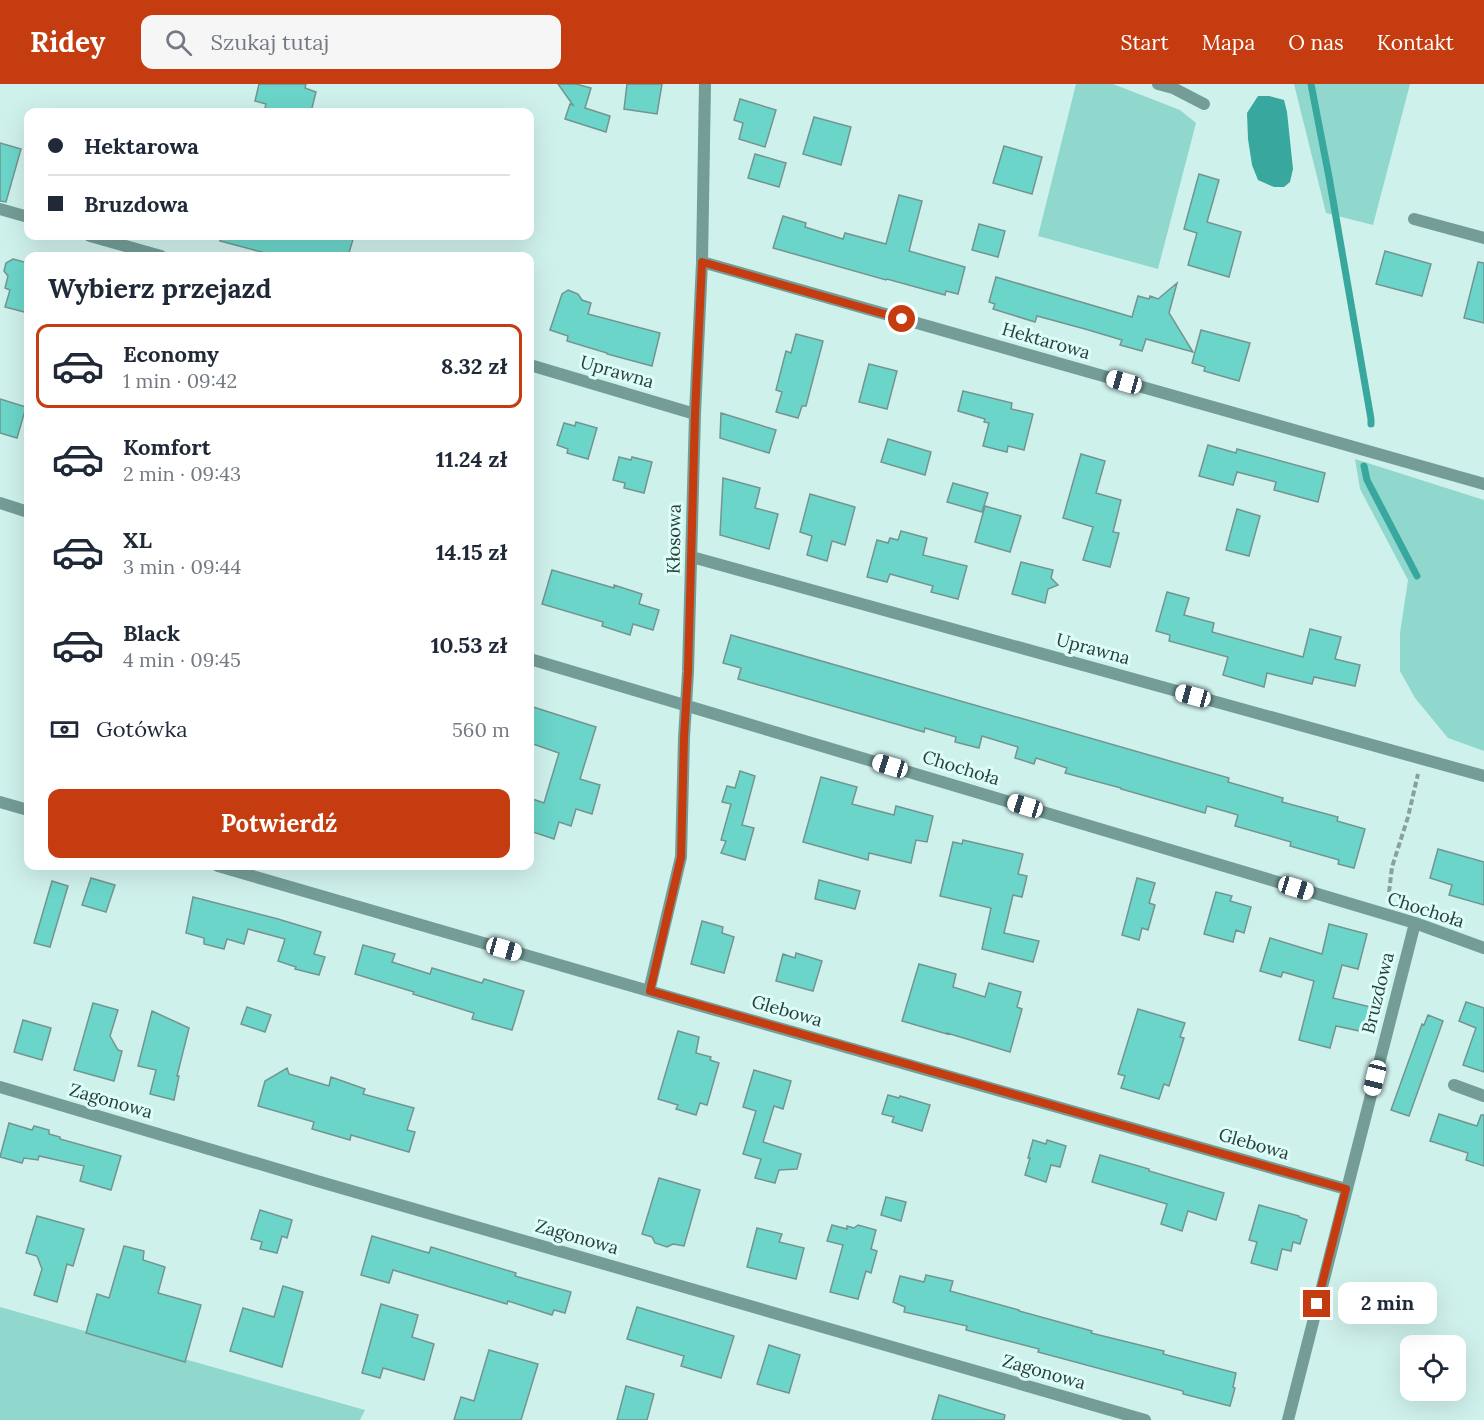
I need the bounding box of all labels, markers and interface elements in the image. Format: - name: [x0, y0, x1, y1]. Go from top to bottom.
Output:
- search box: [141, 15, 561, 69]
- text: Ridey: [30, 24, 105, 60]
- icon: search: [162, 26, 195, 59]
- text: Szukaj tutaj: [210, 28, 329, 56]
- text: Start: [1121, 29, 1169, 56]
- text: Mapa: [1202, 29, 1255, 56]
- text: O nas: [1288, 29, 1344, 56]
- text: Kontakt: [1377, 29, 1454, 56]
- text: Hektarowa: [84, 132, 199, 160]
- text: Bruzdowa: [84, 190, 188, 218]
- text: Wybierz przejazd: [48, 271, 272, 305]
- route start: [888, 305, 915, 332]
- street label: Hektarowa: [999, 317, 1093, 364]
- icon: car: [51, 339, 105, 393]
- text: Economy: [123, 340, 219, 368]
- street label: Uprawna: [578, 350, 657, 393]
- text: 8.32 zł: [441, 352, 507, 380]
- text: 1 min · 09:42: [123, 368, 237, 393]
- car: [1104, 368, 1144, 396]
- icon: car: [51, 432, 105, 486]
- text: Komfort: [123, 433, 211, 461]
- text: 11.24 zł: [436, 445, 507, 473]
- text: 2 min · 09:43: [123, 461, 241, 486]
- street label: Kłosowa: [661, 504, 686, 574]
- icon: car: [51, 525, 105, 579]
- text: XL: [123, 526, 152, 554]
- text: 14.15 zł: [436, 538, 507, 566]
- text: 3 min · 09:44: [123, 554, 241, 579]
- icon: car: [51, 618, 105, 672]
- text: Black: [123, 619, 180, 647]
- street label: Uprawna: [1054, 628, 1133, 669]
- text: 10.53 zł: [431, 631, 507, 659]
- text: 4 min · 09:45: [123, 647, 241, 672]
- car: [1173, 683, 1213, 709]
- icon: cash: [48, 713, 81, 746]
- text: Gotówka: [96, 715, 188, 743]
- text: 560 m: [452, 717, 510, 742]
- street label: Chochoła: [920, 745, 1003, 790]
- car: [870, 752, 910, 780]
- button: Potwierdź: [48, 789, 510, 858]
- car: [1005, 792, 1045, 820]
- car: [1276, 874, 1316, 902]
- street label: Chochoła: [1385, 886, 1468, 933]
- car: [484, 935, 524, 963]
- street label: Bruzdowa: [1356, 950, 1399, 1036]
- street label: Glebowa: [749, 989, 825, 1032]
- car: [1362, 1058, 1388, 1098]
- street label: Zagonowa: [67, 1078, 155, 1123]
- street label: Glebowa: [1216, 1122, 1292, 1165]
- street label: Zagonowa: [533, 1214, 621, 1259]
- callout: 2 min: [1338, 1283, 1437, 1325]
- route end: [1303, 1290, 1330, 1317]
- text: 2 min: [1361, 1290, 1414, 1315]
- map controls: [1400, 1335, 1466, 1401]
- button: locate: [1400, 1335, 1466, 1401]
- street label: Zagonowa: [1000, 1349, 1088, 1394]

